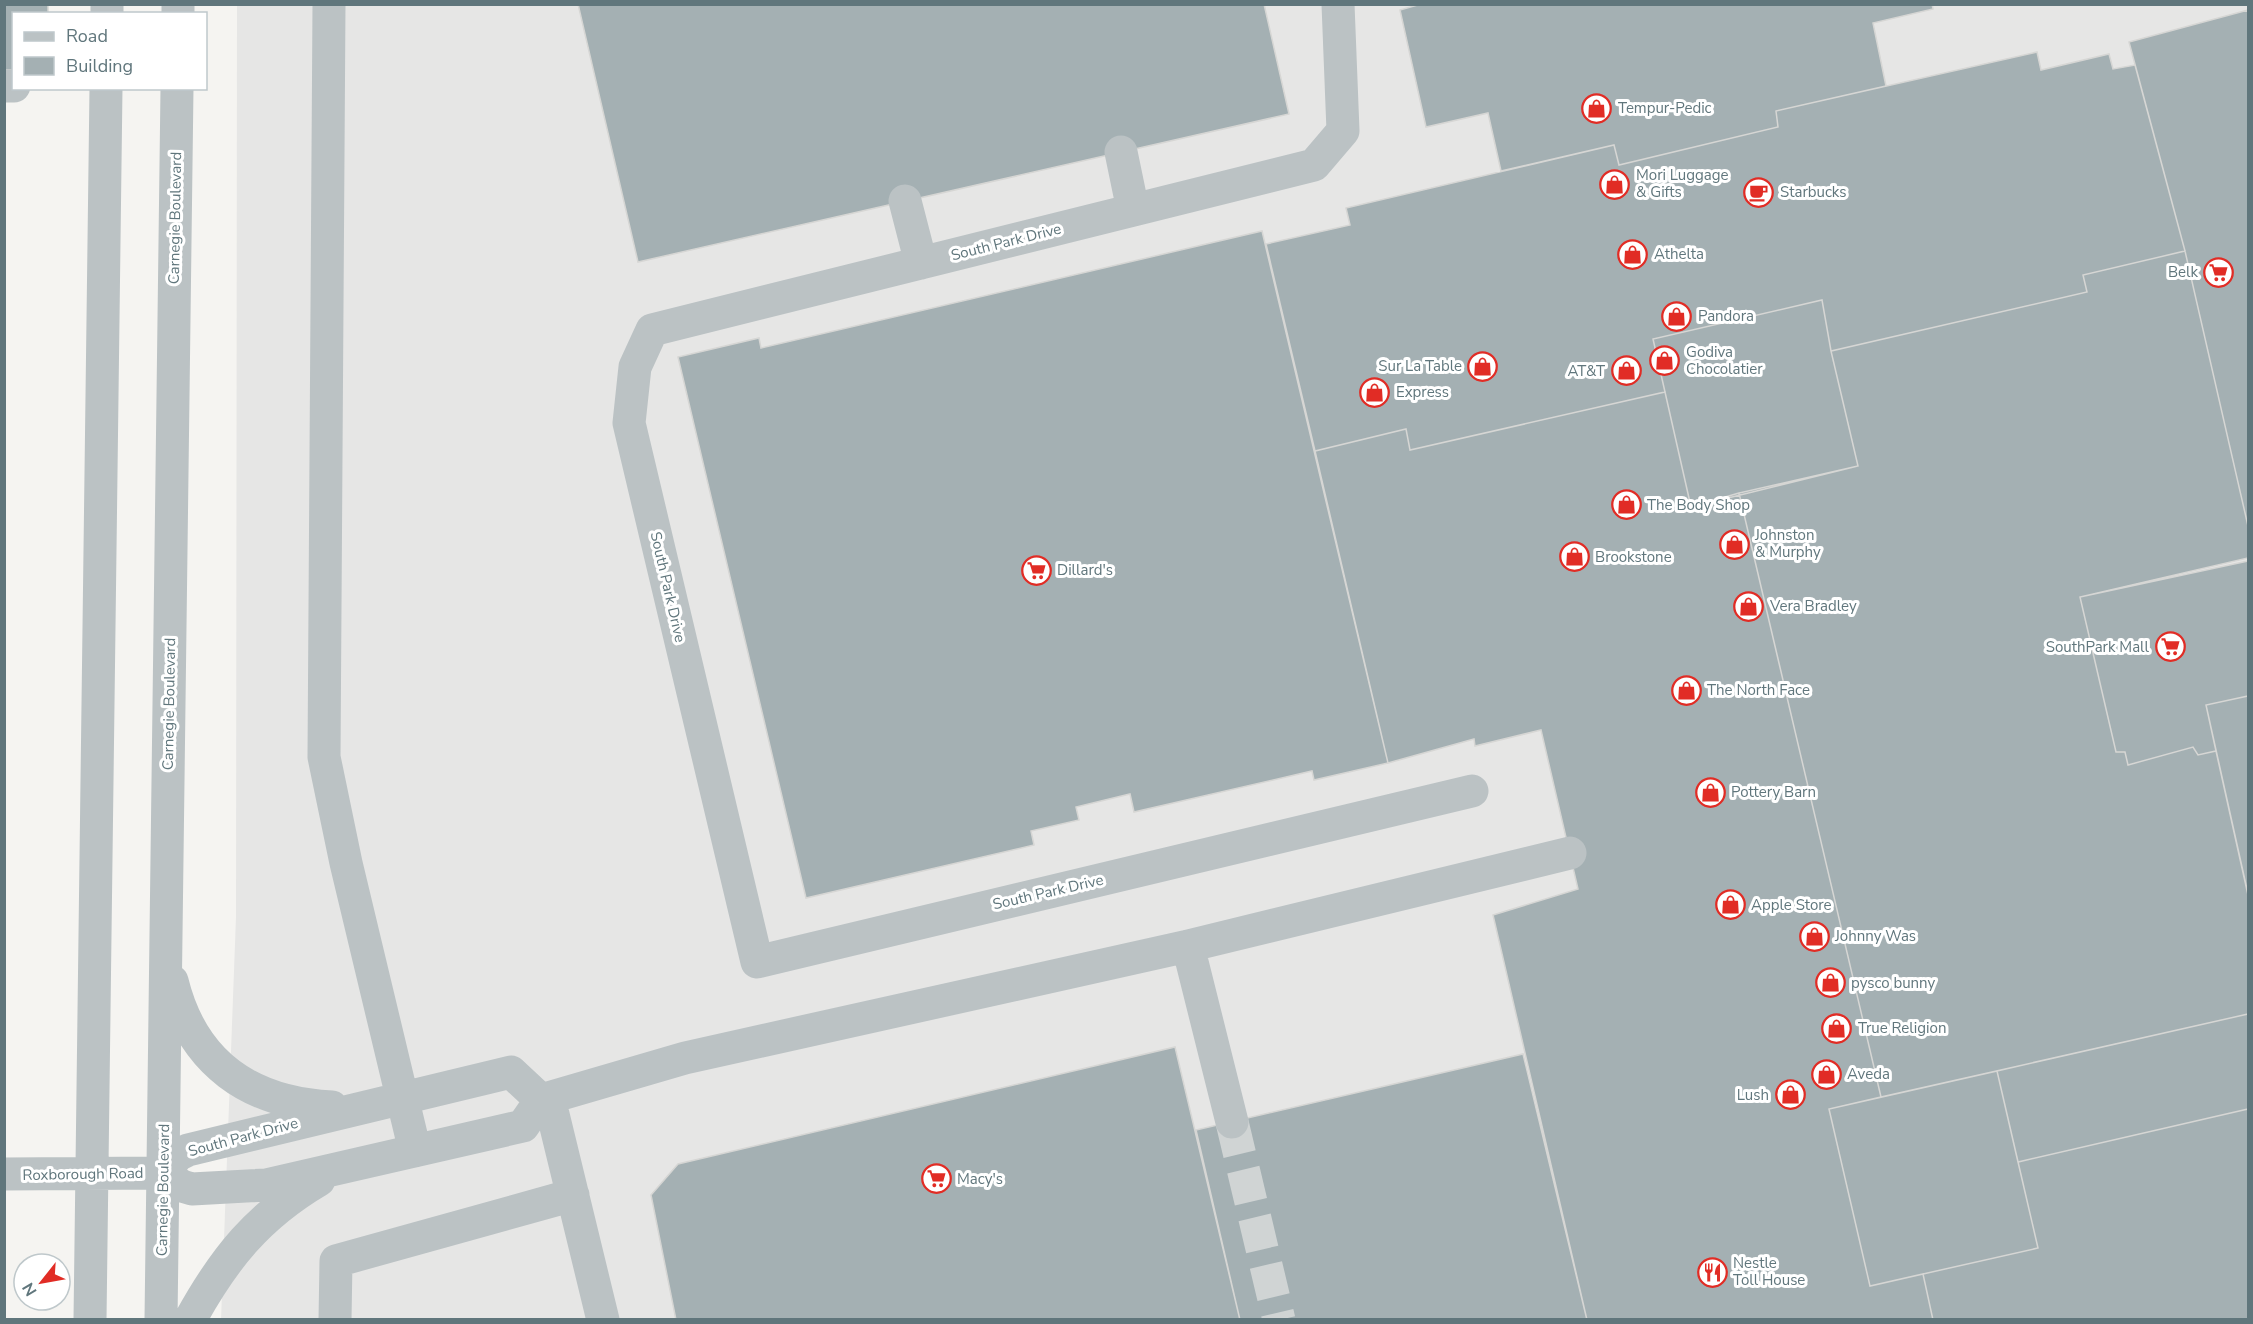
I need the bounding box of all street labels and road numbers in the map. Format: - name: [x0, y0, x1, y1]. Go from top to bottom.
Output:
- street label: Carnegie Boulevard: [164, 152, 186, 284]
- street label: South Park Drive: [949, 219, 1063, 265]
- street label: South Park Drive: [646, 530, 690, 644]
- street label: Carnegie Boulevard: [158, 638, 180, 770]
- street label: South Park Drive: [991, 870, 1105, 914]
- street label: South Park Drive: [186, 1113, 300, 1161]
- street label: Carnegie Boulevard: [152, 1124, 174, 1256]
- street label: Roxborough Road: [22, 1163, 144, 1185]

